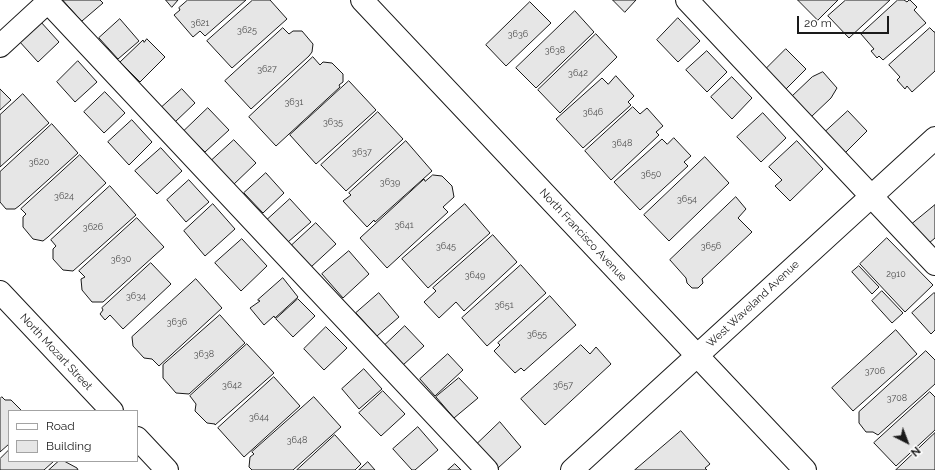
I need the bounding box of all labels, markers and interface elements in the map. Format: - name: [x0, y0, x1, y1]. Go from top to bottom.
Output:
- scale bar: [799, 8, 891, 34]
- text: 20 m: [804, 16, 832, 30]
- house number: 3621: [191, 18, 209, 28]
- house number: 3625: [237, 25, 257, 35]
- house number: 3636: [508, 29, 528, 39]
- house number: 3638: [545, 45, 565, 55]
- house number: 3627: [257, 64, 277, 74]
- house number: 3642: [568, 68, 588, 78]
- house number: 3631: [285, 97, 303, 107]
- house number: 3646: [583, 107, 603, 117]
- house number: 3635: [323, 117, 343, 127]
- house number: 3648: [612, 138, 632, 148]
- house number: 3637: [352, 147, 372, 157]
- house number: 3620: [29, 157, 49, 167]
- house number: 3650: [641, 169, 661, 179]
- house number: 3639: [380, 177, 400, 187]
- street label: North Francisco Avenue: [537, 186, 629, 284]
- house number: 3624: [54, 191, 74, 201]
- house number: 3654: [677, 194, 697, 204]
- house number: 3641: [395, 220, 413, 230]
- house number: 3626: [83, 222, 103, 232]
- house number: 3645: [436, 241, 456, 251]
- house number: 3656: [701, 241, 721, 251]
- house number: 3630: [111, 254, 131, 264]
- street label: West Waveland Avenue: [704, 258, 802, 350]
- house number: 2910: [886, 269, 906, 279]
- house number: 3649: [465, 270, 485, 280]
- house number: 3634: [126, 291, 146, 301]
- house number: 3651: [495, 300, 513, 310]
- street label: North Mozart Street: [17, 311, 95, 393]
- house number: 3636: [167, 317, 187, 327]
- house number: 3655: [527, 329, 547, 339]
- house number: 3638: [194, 349, 214, 359]
- house number: 3706: [865, 366, 885, 376]
- house number: 3642: [222, 380, 242, 390]
- house number: 3657: [553, 380, 573, 390]
- house number: 3708: [887, 393, 907, 403]
- legend: [8, 410, 138, 462]
- house number: 3644: [249, 412, 269, 422]
- text: Road: [46, 419, 75, 433]
- north arrow: [887, 422, 927, 462]
- house number: 3648: [287, 435, 307, 445]
- text: Building: [46, 439, 92, 453]
- text: N: [908, 444, 923, 459]

